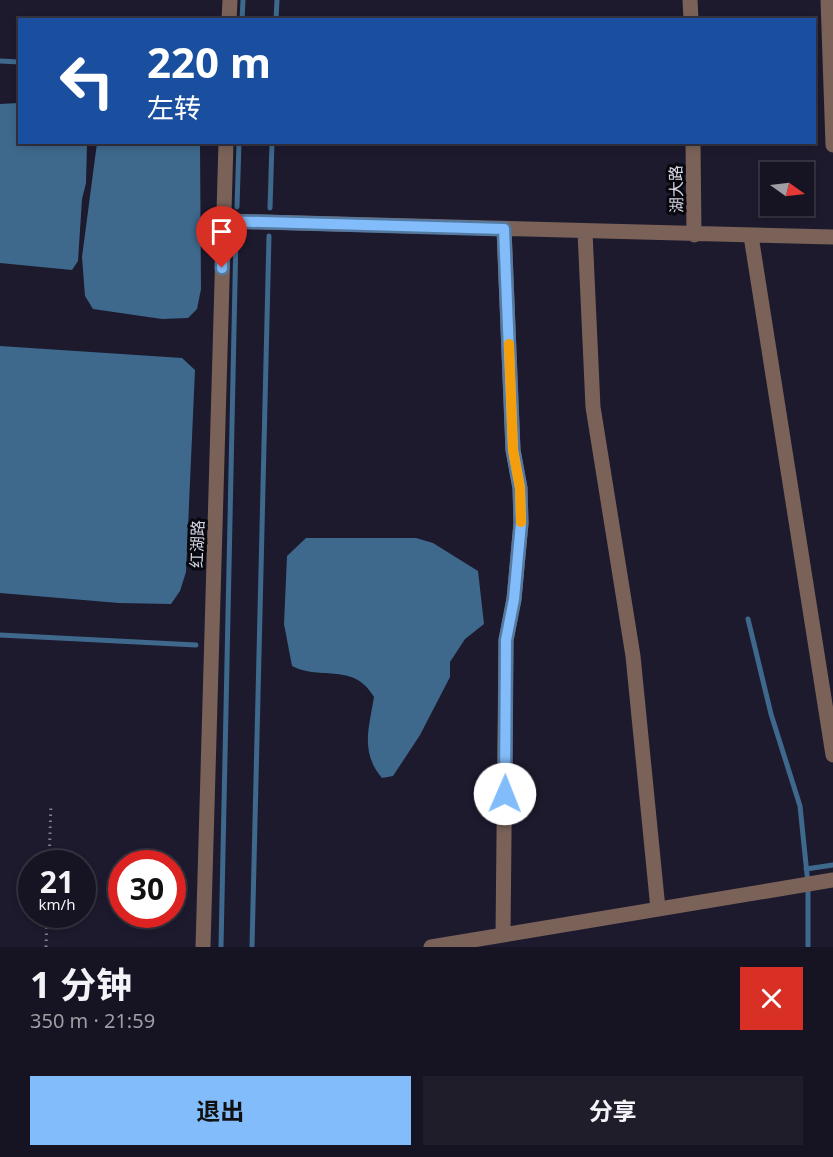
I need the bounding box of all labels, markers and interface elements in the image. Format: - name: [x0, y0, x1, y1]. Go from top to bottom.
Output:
- text: 220 m: [147, 33, 271, 90]
- icon: left: [48, 42, 126, 120]
- text: 左转: [147, 89, 201, 126]
- north arrow: [760, 162, 814, 216]
- map controls: [760, 162, 814, 216]
- street label: 湖大路: [665, 165, 687, 213]
- pin: [196, 206, 247, 268]
- icon: arrive: [205, 215, 238, 248]
- street label: 红湖路: [185, 520, 209, 568]
- position arrow: [473, 762, 537, 826]
- speed limit sign: 30: [108, 850, 186, 928]
- text: 21: [40, 861, 74, 902]
- text: km/h: [39, 894, 75, 914]
- text: 1 分钟: [30, 960, 132, 1009]
- button: close: [740, 967, 803, 1030]
- text: 350 m · 21:59: [30, 1007, 155, 1034]
- button: 退出: [30, 1076, 411, 1145]
- button: 分享: [423, 1076, 803, 1145]

